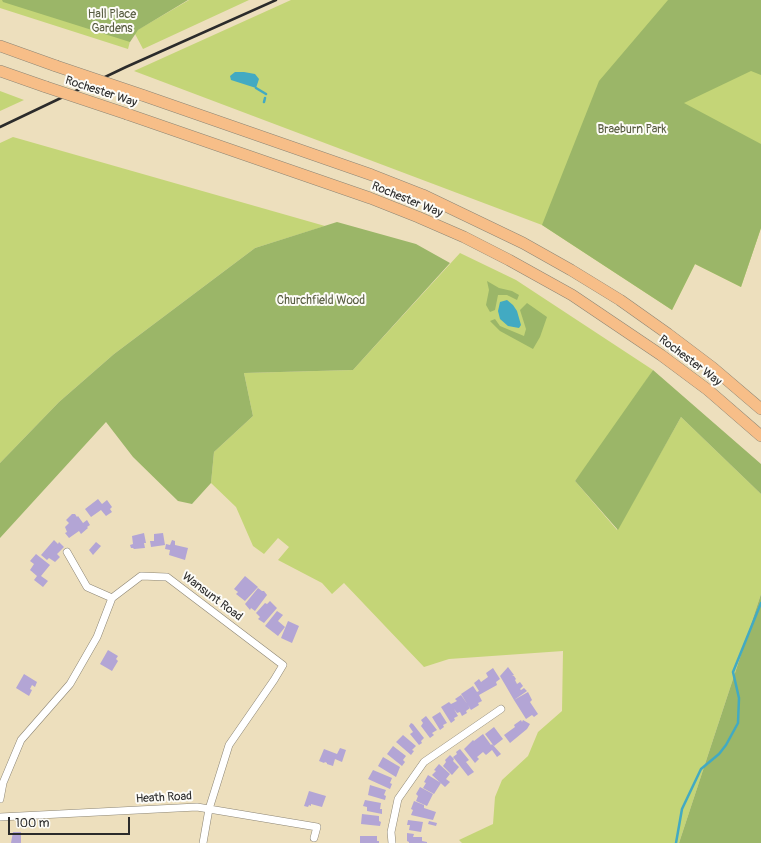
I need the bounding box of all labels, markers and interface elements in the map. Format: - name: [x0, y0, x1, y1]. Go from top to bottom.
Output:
- park label: Hall Place Gardens: [88, 8, 136, 36]
- street label: Rochester Way: [63, 74, 139, 110]
- park label: Braeburn Park: [597, 123, 667, 137]
- street label: Rochester Way: [370, 179, 444, 221]
- park label: Churchfield Wood: [277, 294, 365, 308]
- street label: Rochester Way: [656, 333, 724, 389]
- street label: Wansunt Road: [179, 570, 245, 624]
- street label: Heath Road: [136, 789, 192, 807]
- scale bar: [10, 809, 132, 835]
- text: 100 m: [15, 816, 49, 831]

